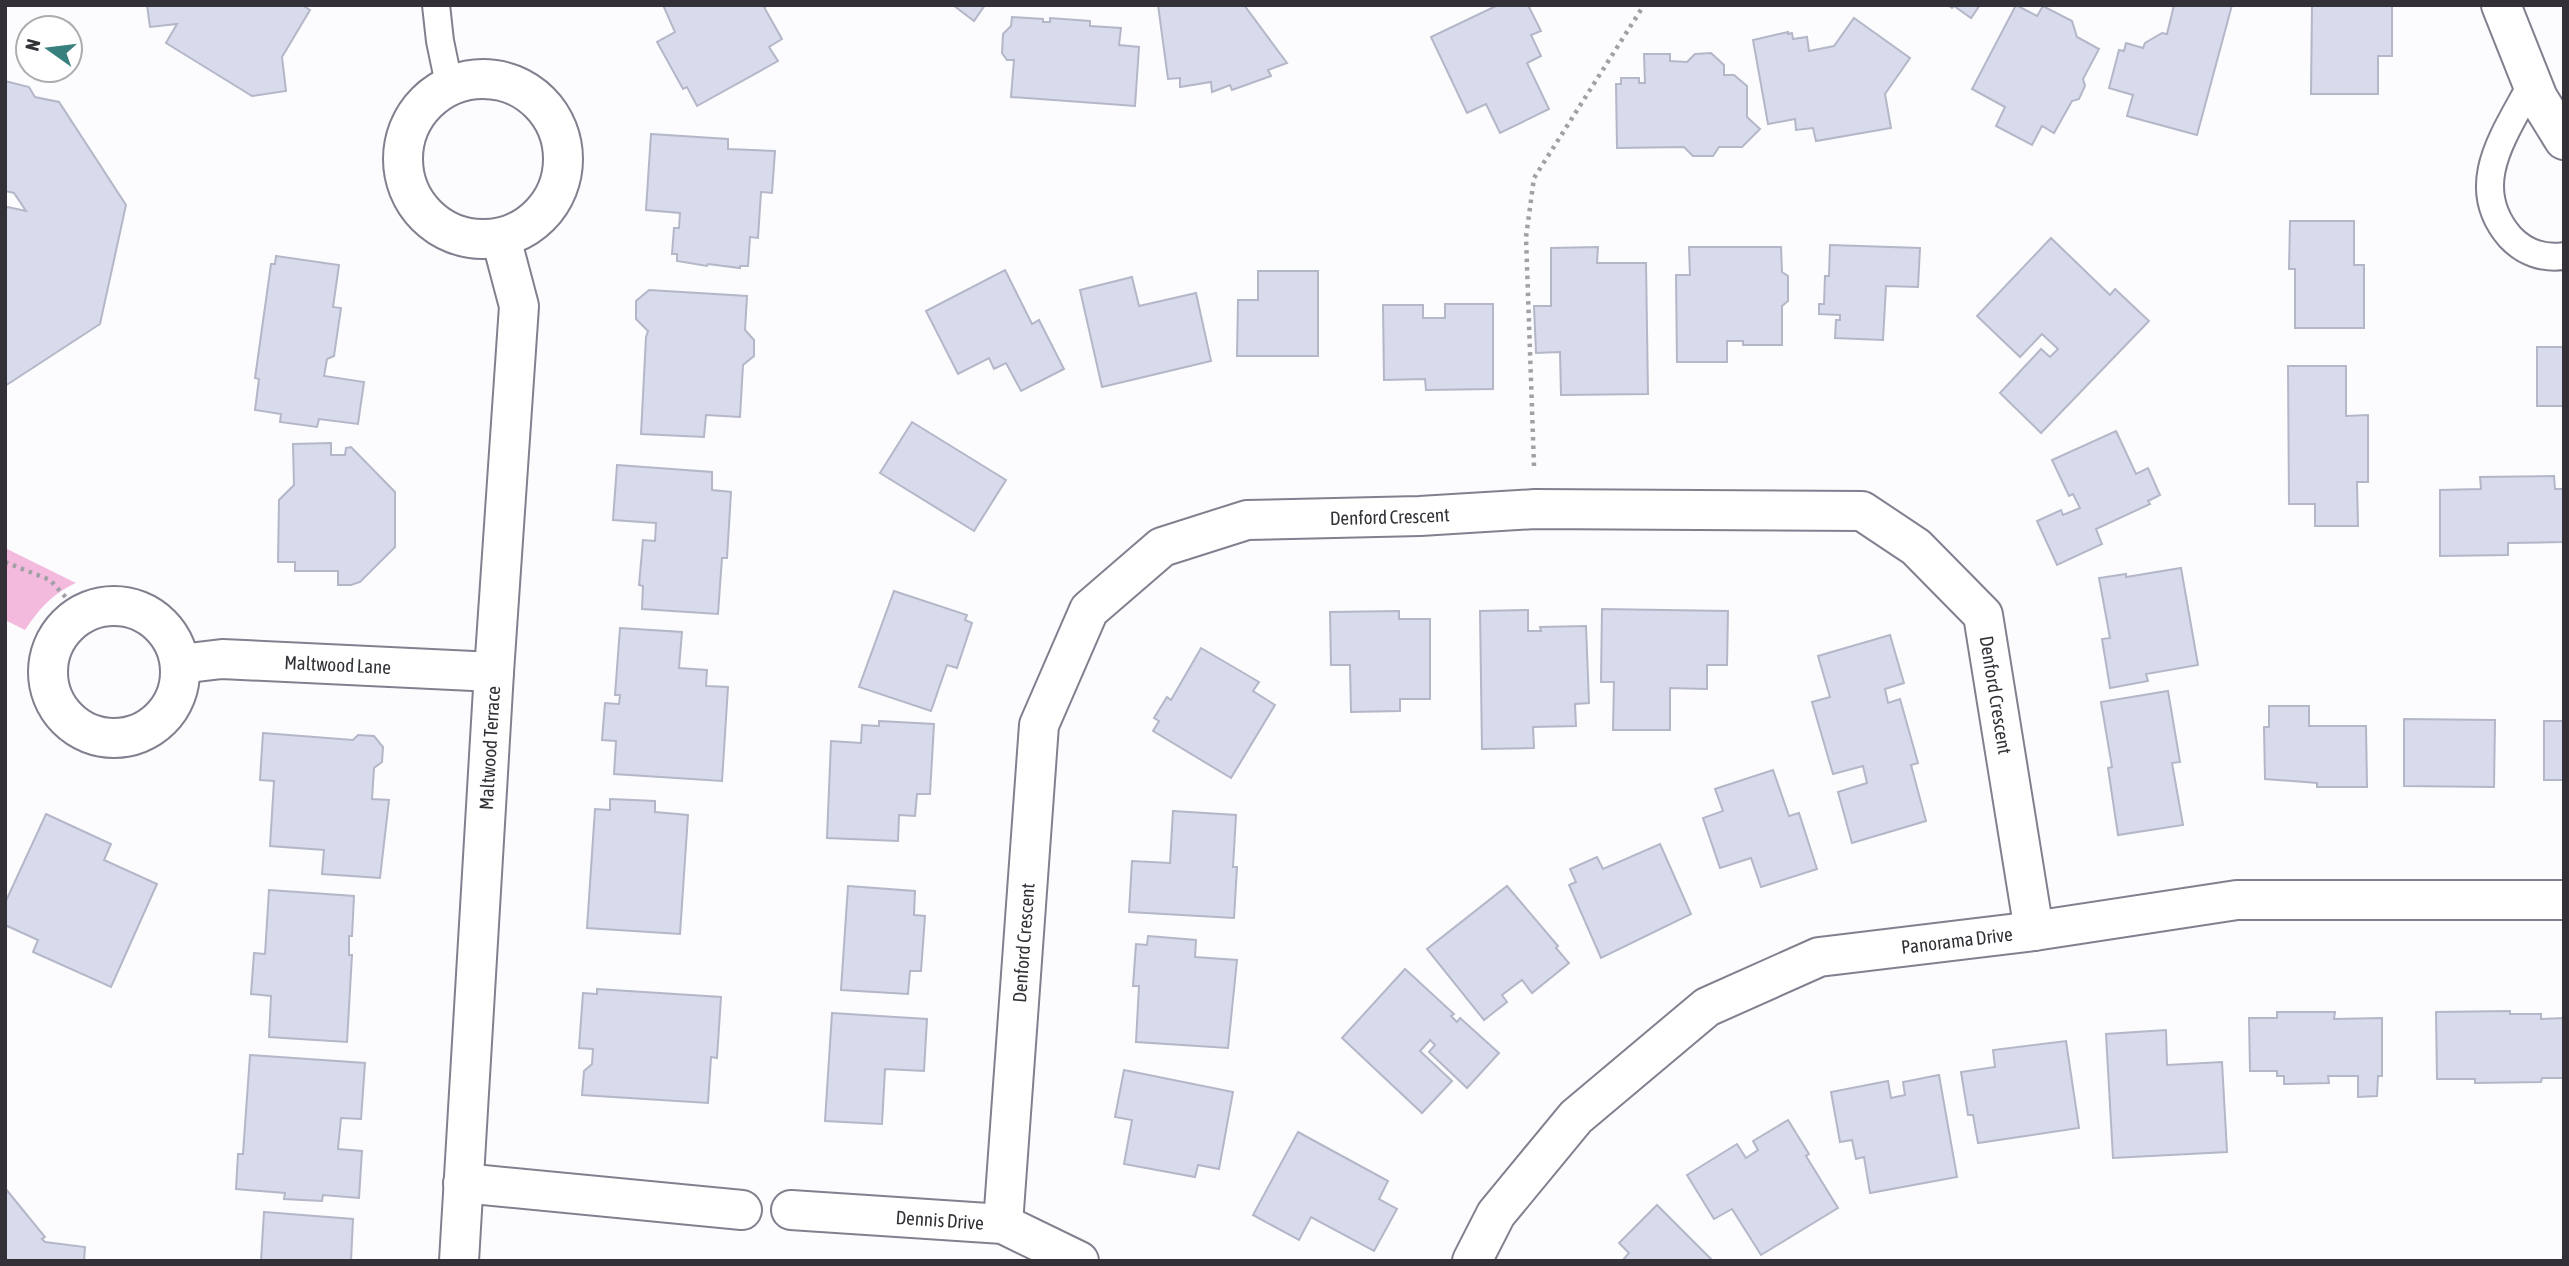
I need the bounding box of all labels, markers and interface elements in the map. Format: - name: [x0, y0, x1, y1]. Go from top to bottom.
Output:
- north arrow: [14, 14, 84, 84]
- text: N: [20, 37, 45, 53]
- street label: Denford Crescent: [1330, 503, 1450, 529]
- street label: Denford Crescent: [1976, 634, 2016, 756]
- street label: Maltwood Lane: [284, 651, 391, 678]
- street label: Maltwood Terrace: [475, 685, 504, 810]
- street label: Denford Crescent: [1008, 882, 1039, 1003]
- street label: Panorama Drive: [1900, 923, 2014, 958]
- street label: Dennis Drive: [895, 1206, 984, 1234]

